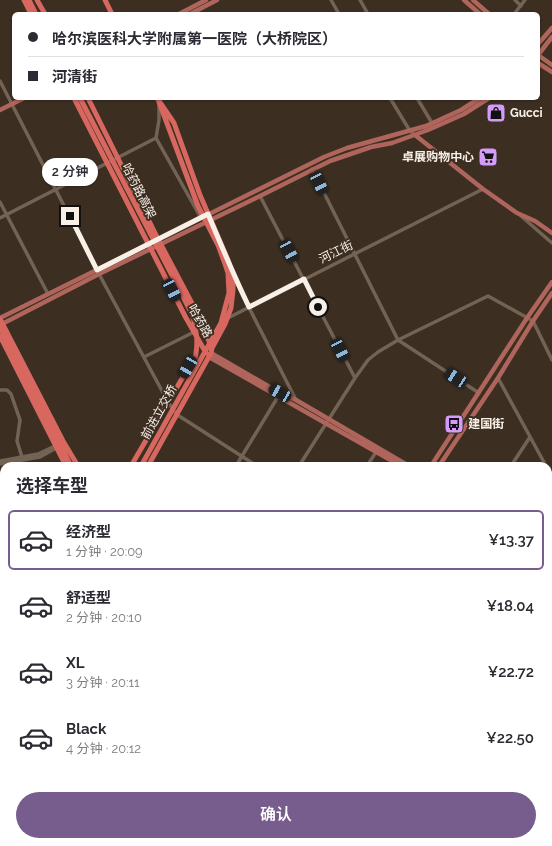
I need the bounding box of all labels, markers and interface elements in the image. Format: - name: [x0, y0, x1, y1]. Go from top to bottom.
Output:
- text: 哈尔滨医科大学附属第一医院（大桥院区）: [52, 30, 337, 48]
- text: 河清街: [52, 68, 97, 86]
- shop icon: Gucci: [485, 102, 507, 124]
- place label: Gucci: [510, 106, 543, 120]
- supermarket icon: 卓展购物中心: [477, 146, 499, 168]
- place label: 卓展购物中心: [402, 150, 474, 164]
- callout: 2 分钟: [42, 158, 98, 186]
- street label: 哈药路高架: [119, 161, 159, 221]
- text: 2 分钟: [52, 164, 88, 179]
- car: [308, 170, 330, 196]
- route end: [61, 207, 79, 225]
- car: [278, 238, 300, 264]
- street label: 河江街: [317, 238, 355, 266]
- car: [161, 277, 183, 303]
- route start: [309, 298, 327, 316]
- street label: 哈药路: [185, 302, 215, 340]
- car: [329, 337, 351, 363]
- car: [177, 354, 199, 380]
- car: [443, 366, 469, 390]
- street label: 前进立交桥: [138, 382, 180, 442]
- car: [267, 382, 293, 404]
- bus stop icon: 建国街: [443, 413, 465, 435]
- place label: 建国街: [468, 417, 504, 431]
- text: 选择车型: [16, 475, 88, 496]
- icon: car: [18, 522, 54, 558]
- text: 经济型: [66, 523, 111, 541]
- text: ¥13.37: [489, 531, 534, 549]
- text: 1 分钟 · 20:09: [66, 544, 143, 559]
- icon: car: [18, 588, 54, 624]
- text: 舒适型: [66, 589, 111, 607]
- text: ¥18.04: [487, 597, 534, 615]
- text: 2 分钟 · 20:10: [66, 610, 142, 625]
- icon: car: [18, 654, 54, 690]
- text: XL: [66, 654, 84, 672]
- text: ¥22.72: [488, 663, 534, 681]
- text: 3 分钟 · 20:11: [66, 675, 140, 690]
- icon: car: [18, 720, 54, 756]
- text: Black: [66, 720, 106, 738]
- text: ¥22.50: [486, 729, 534, 747]
- text: 4 分钟 · 20:12: [66, 741, 141, 756]
- button: 确认: [16, 792, 536, 838]

